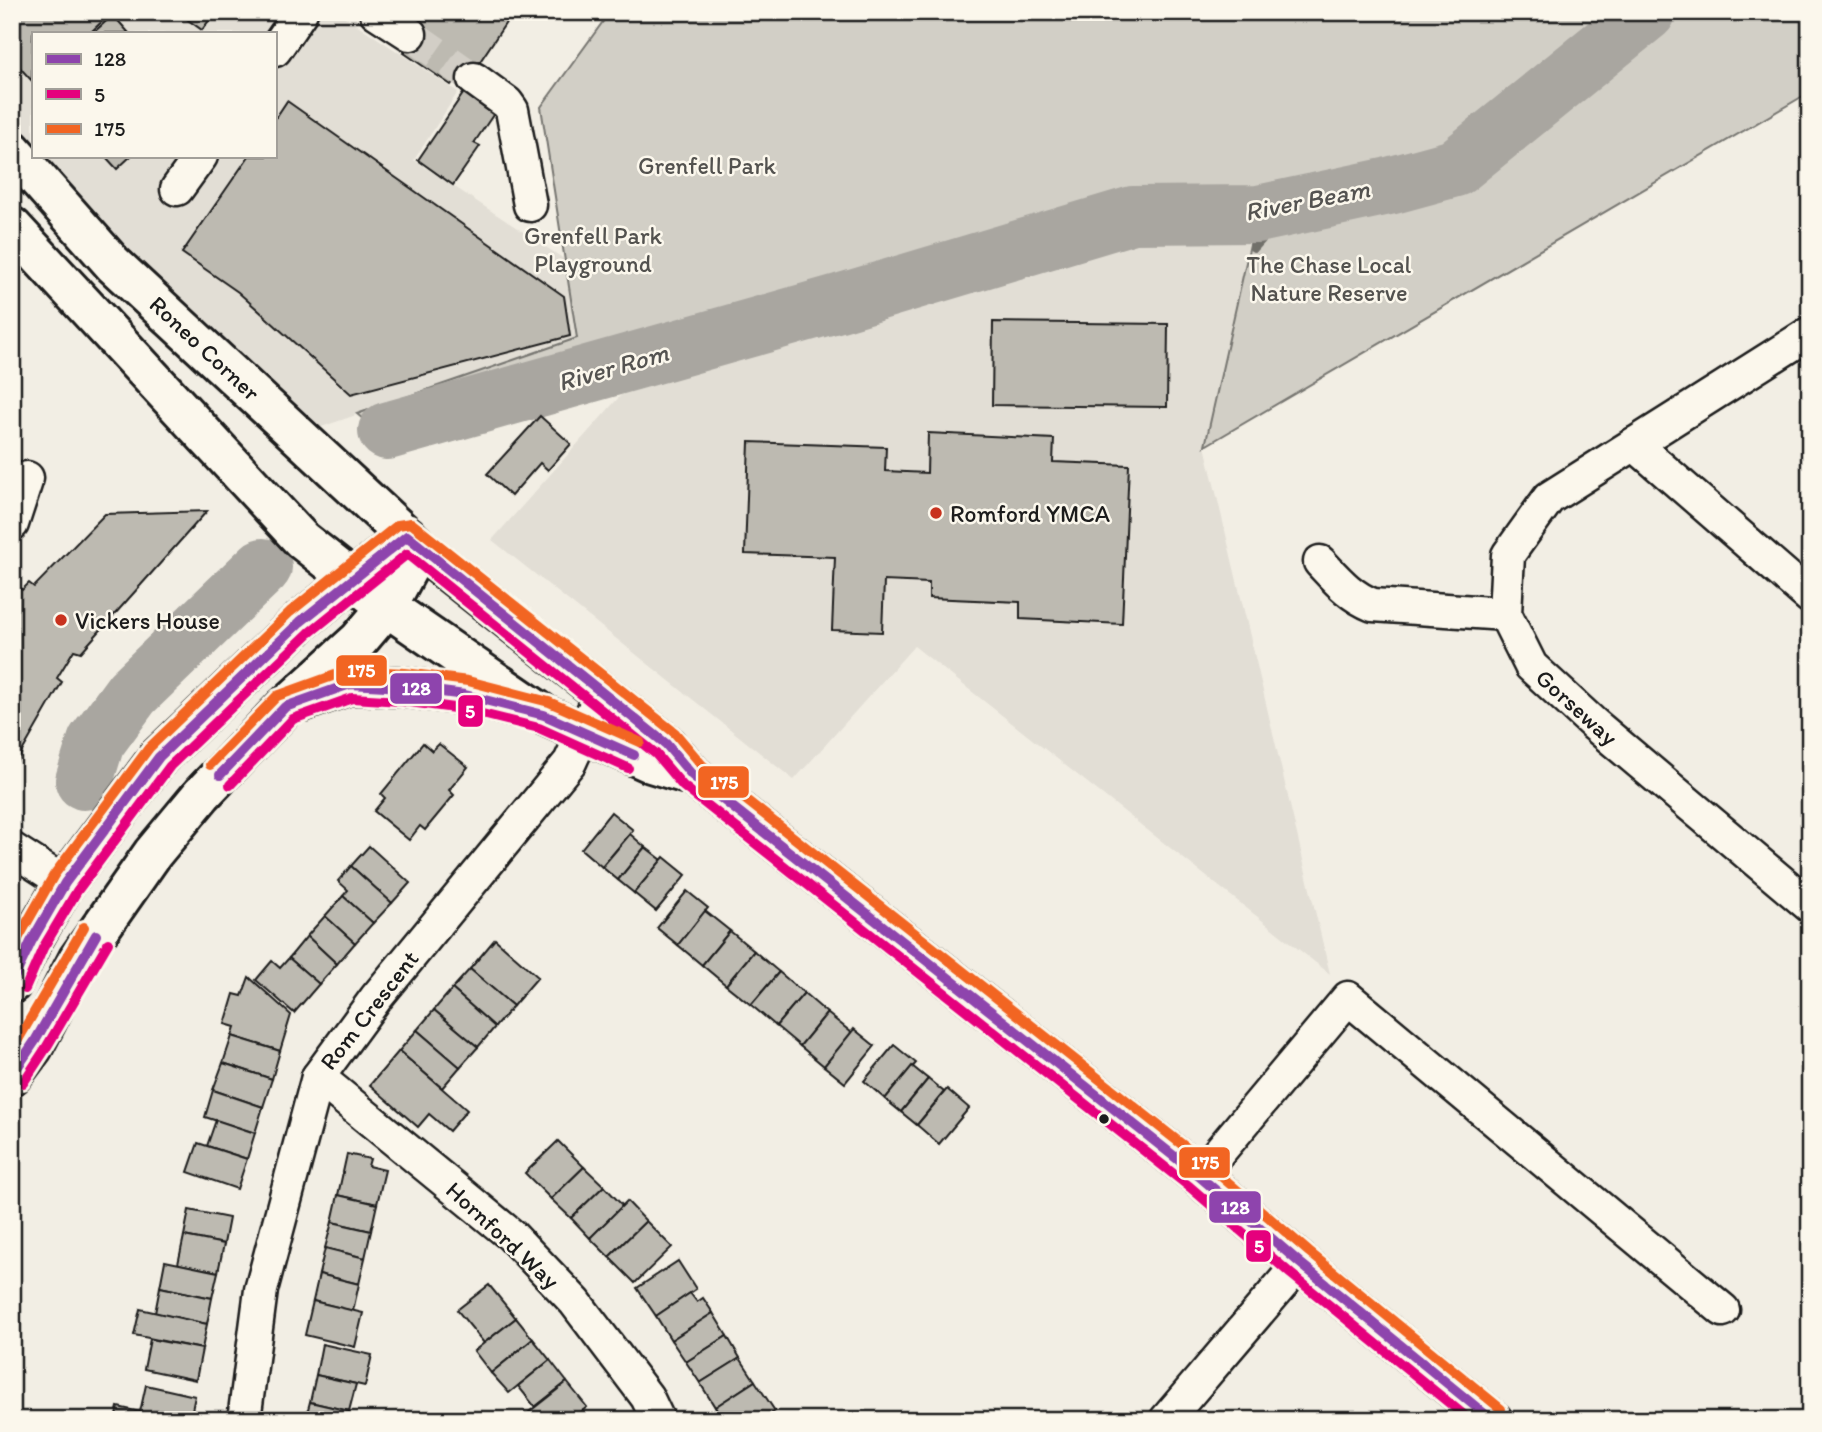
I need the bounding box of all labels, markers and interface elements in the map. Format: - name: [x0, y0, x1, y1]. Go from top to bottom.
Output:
- legend: [32, 32, 276, 158]
- text: 128: [94, 46, 126, 71]
- text: 5: [94, 82, 105, 107]
- text: 175: [94, 116, 125, 141]
- park label: Grenfell Park: [638, 151, 777, 180]
- water label: River Beam: [1242, 172, 1372, 228]
- park label: Grenfell Park Playground: [524, 221, 663, 278]
- park label: The Chase Local Nature Reserve: [1247, 250, 1412, 307]
- street label: Roneo Corner: [144, 289, 267, 407]
- water label: River Rom: [554, 336, 672, 398]
- place label: Romford YMCA: [950, 499, 1110, 528]
- marker: Romford YMCA: [928, 505, 944, 521]
- place label: Vickers House: [75, 606, 220, 635]
- marker: Vickers House: [53, 612, 69, 628]
- line badge: 175: [335, 654, 388, 687]
- text: 175: [347, 659, 375, 682]
- street label: Gorseway: [1530, 663, 1624, 751]
- line badge: 128: [389, 672, 443, 705]
- text: 128: [401, 677, 431, 700]
- line badge: 5: [457, 694, 484, 728]
- text: 5: [465, 700, 475, 723]
- line badge: 175: [697, 765, 750, 799]
- text: 175: [710, 771, 738, 794]
- street label: Rom Crescent: [313, 945, 425, 1075]
- unlabelled marker: [1097, 1112, 1111, 1126]
- line badge: 175: [1178, 1146, 1231, 1179]
- text: 175: [1191, 1151, 1219, 1174]
- street label: Hornford Way: [440, 1175, 566, 1295]
- line badge: 128: [1208, 1190, 1262, 1224]
- text: 128: [1220, 1196, 1250, 1219]
- line badge: 5: [1245, 1229, 1272, 1263]
- text: 5: [1254, 1235, 1264, 1258]

